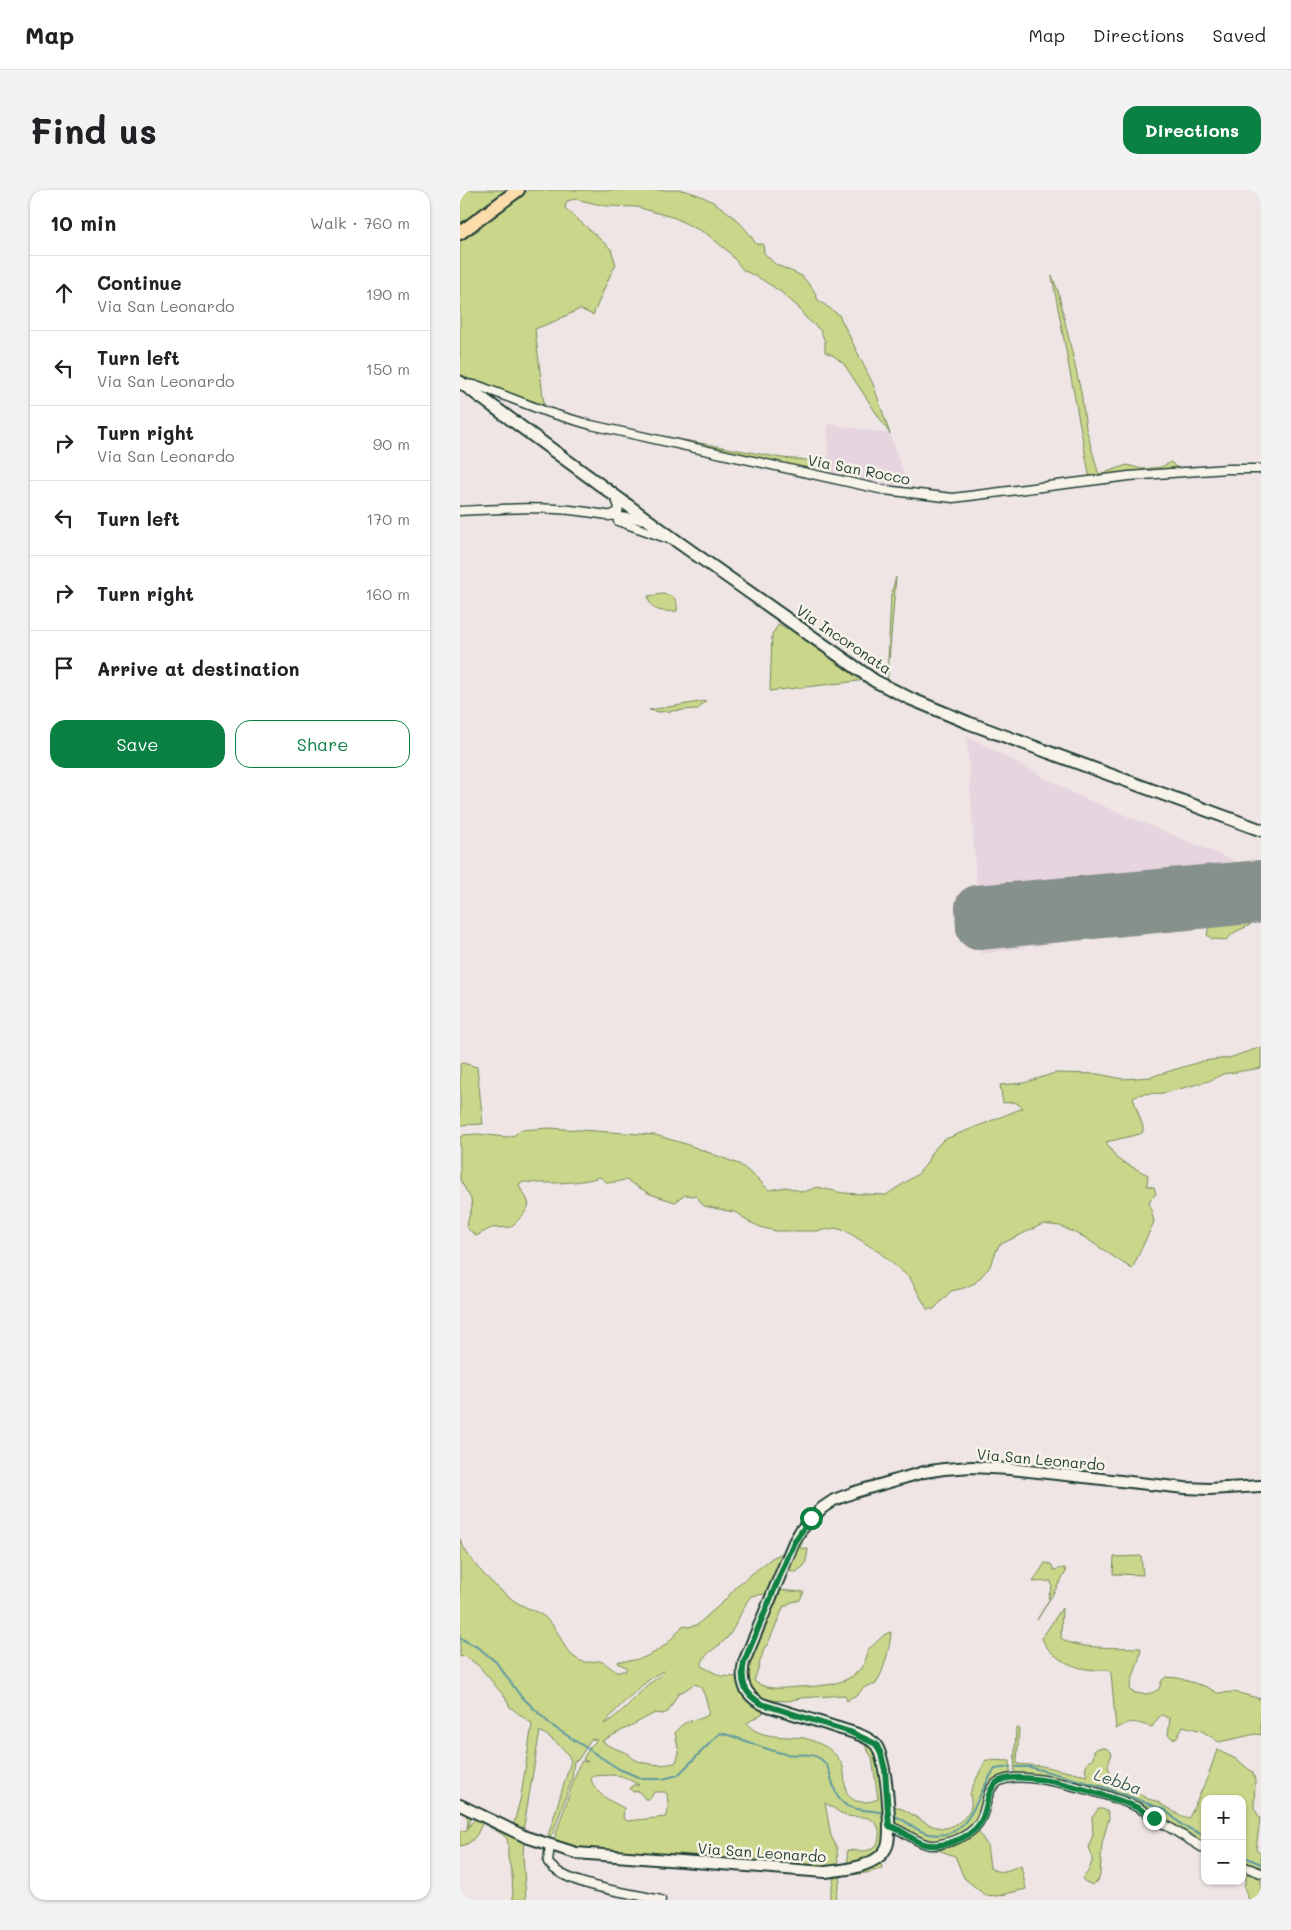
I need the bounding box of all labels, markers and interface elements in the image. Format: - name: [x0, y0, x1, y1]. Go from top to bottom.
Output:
- text: Map: [25, 19, 74, 50]
- text: Map: [1028, 23, 1065, 47]
- text: Directions: [1093, 23, 1185, 47]
- text: Saved: [1213, 23, 1266, 47]
- button: Directions: [1123, 106, 1261, 154]
- text: Find us: [30, 107, 157, 153]
- text: 10 min: [50, 209, 116, 236]
- text: Walk · 760 m: [310, 212, 410, 233]
- text: Continue: [97, 270, 182, 295]
- icon: ahead: [50, 279, 78, 307]
- text: 190 m: [366, 283, 410, 304]
- text: Via San Leonardo: [97, 295, 235, 316]
- text: Turn left: [97, 345, 180, 370]
- icon: left: [50, 354, 78, 382]
- text: 150 m: [366, 358, 410, 379]
- text: Via San Leonardo: [97, 370, 235, 391]
- text: Turn right: [97, 420, 194, 445]
- icon: right: [50, 429, 78, 457]
- text: 90 m: [373, 433, 410, 454]
- text: Via San Leonardo: [97, 445, 235, 466]
- street label: Via San Rocco: [806, 449, 912, 489]
- icon: left: [50, 504, 78, 532]
- text: Turn left: [97, 506, 180, 531]
- text: 170 m: [366, 508, 410, 529]
- icon: right: [50, 579, 78, 607]
- text: Turn right: [97, 581, 194, 606]
- text: 160 m: [365, 583, 410, 604]
- street label: Via Incoronata: [792, 600, 896, 678]
- icon: arrive: [50, 654, 78, 682]
- text: Arrive at destination: [97, 656, 300, 681]
- button: Save: [50, 720, 225, 768]
- button: Share: [235, 720, 410, 768]
- street label: Via San Leonardo: [976, 1443, 1106, 1475]
- route start: [800, 1507, 823, 1530]
- water label: Lebba: [1092, 1763, 1144, 1799]
- map controls: [1201, 1795, 1246, 1885]
- button: +: [1201, 1795, 1246, 1840]
- route end: [1143, 1807, 1166, 1830]
- street label: Via San Leonardo: [697, 1838, 827, 1866]
- button: −: [1201, 1840, 1246, 1885]

